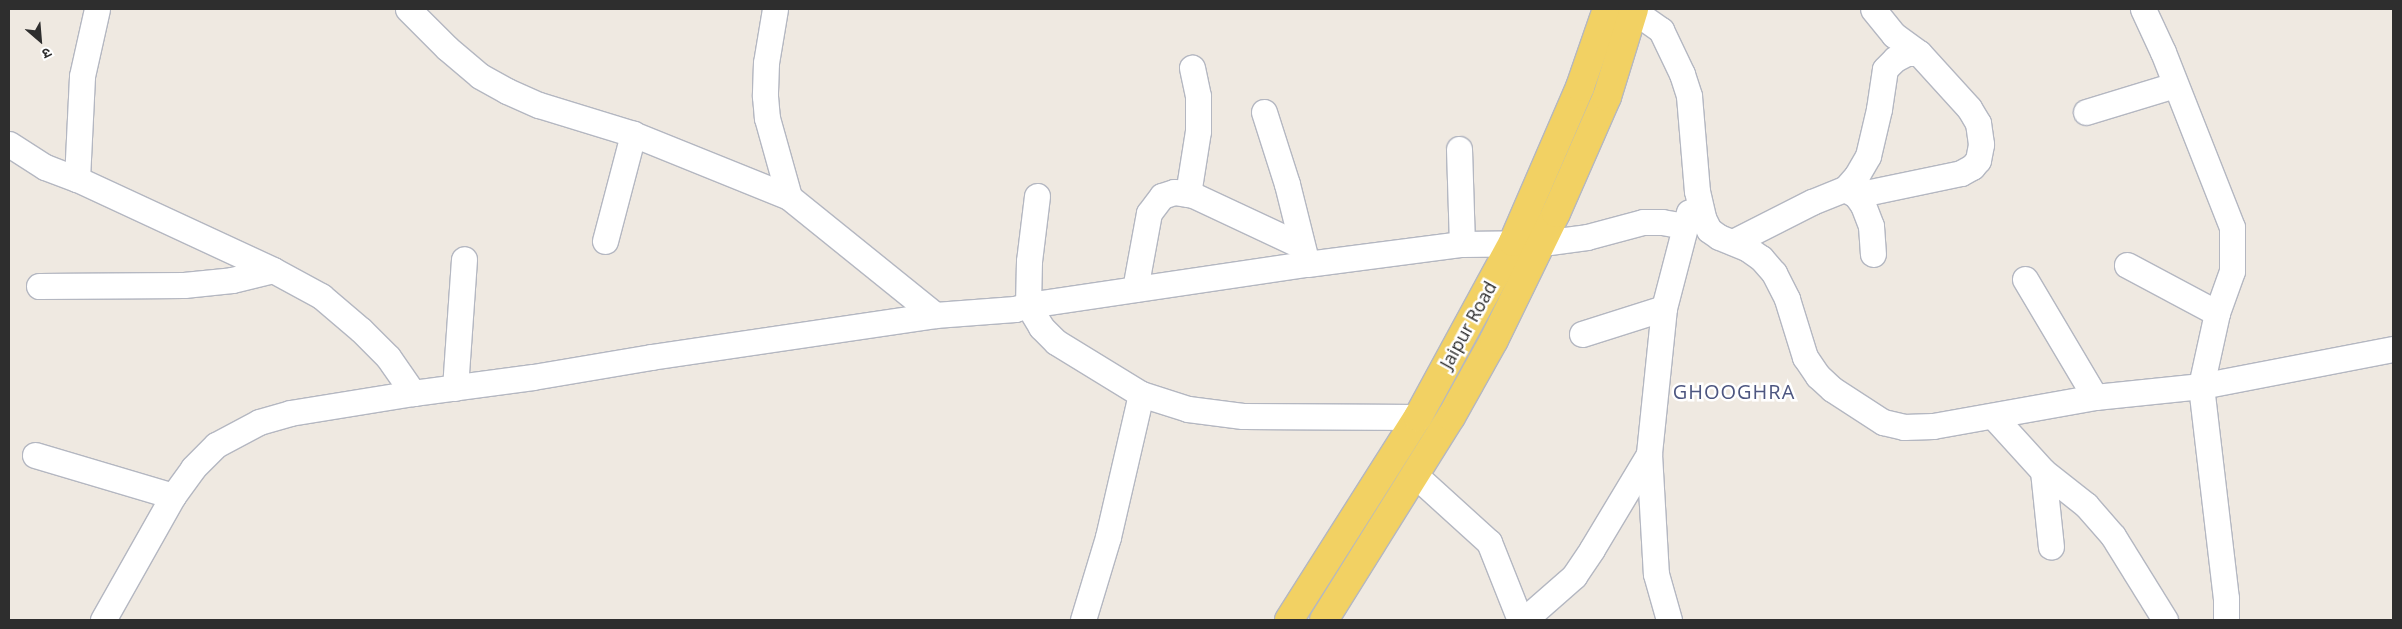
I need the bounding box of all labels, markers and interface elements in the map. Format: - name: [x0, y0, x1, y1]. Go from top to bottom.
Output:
- north arrow: [15, 15, 65, 65]
- text: उ: [39, 43, 55, 64]
- street label: Jaipur Road: [1435, 278, 1501, 372]
- district label: GHOOGHRA: [1672, 379, 1796, 403]

